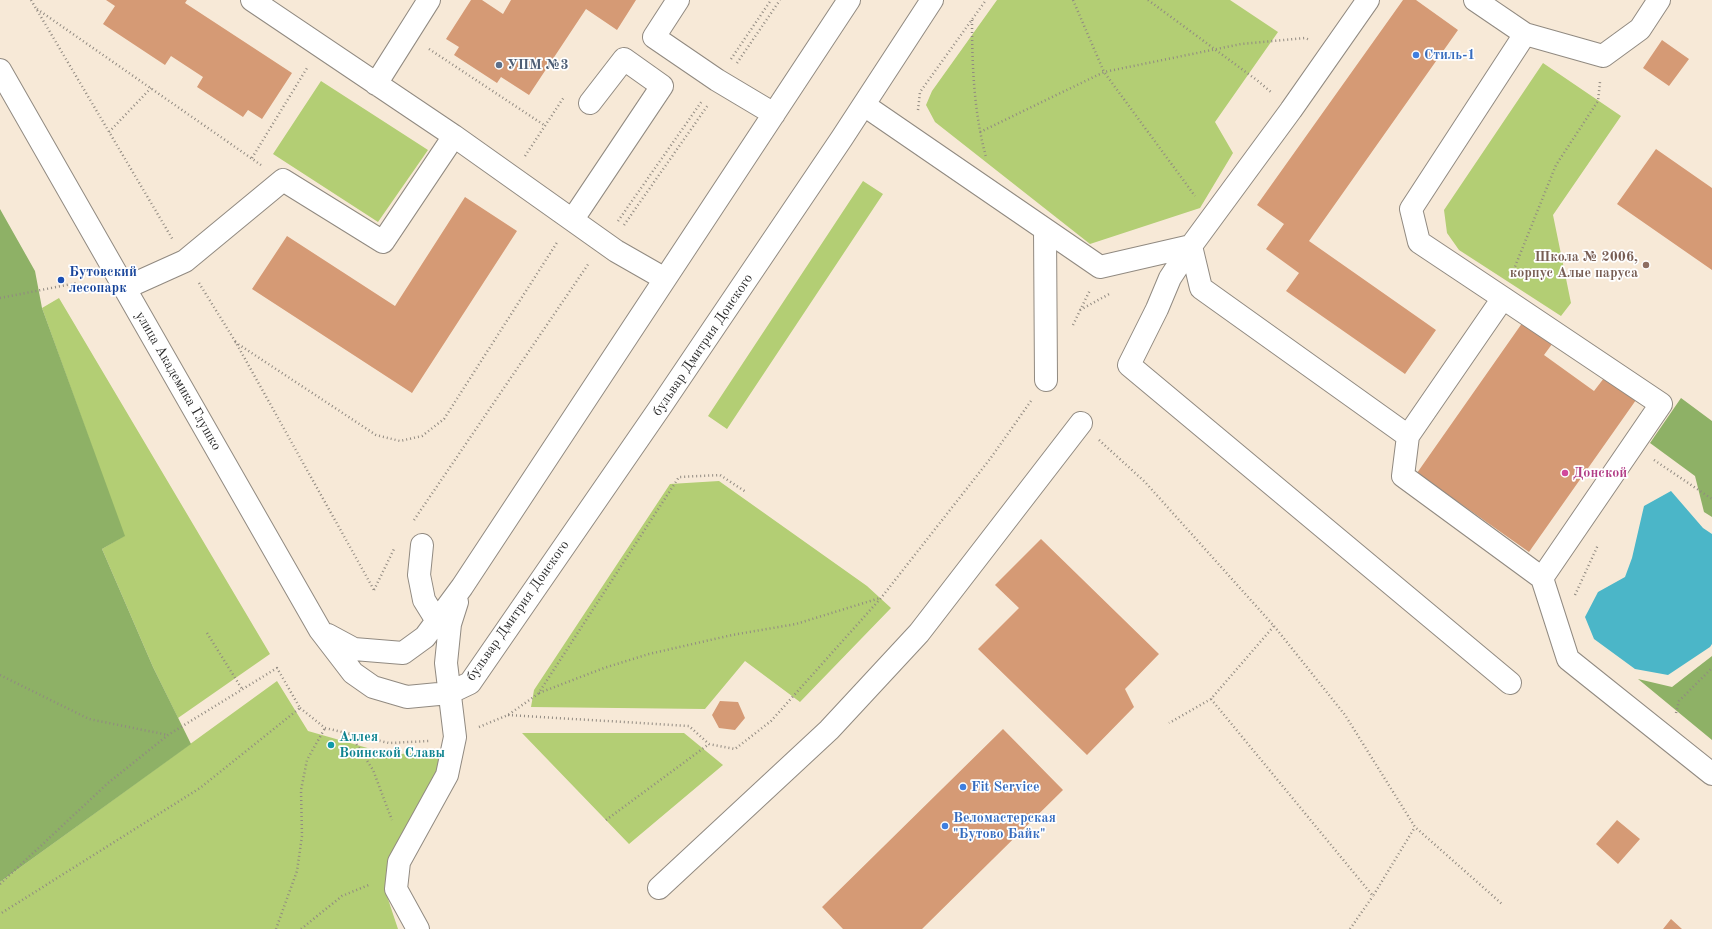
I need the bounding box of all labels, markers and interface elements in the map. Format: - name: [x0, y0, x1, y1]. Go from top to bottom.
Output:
- place label: Стиль-1: [1424, 47, 1475, 63]
- marker: Стиль-1: [1411, 50, 1421, 60]
- place label: УПМ №3: [507, 57, 569, 73]
- marker: УПМ №3: [494, 60, 504, 70]
- place label: Школа № 2006, корпус Алые паруса: [1510, 249, 1638, 282]
- marker: Школа № 2006, корпус Алые паруса: [1641, 260, 1651, 270]
- place label: Бутовский лесопарк: [69, 264, 137, 296]
- street label: бульвар Дмитрия Донского: [649, 271, 757, 419]
- marker: Бутовский лесопарк: [56, 275, 66, 285]
- street label: улица Академика Глушко: [131, 308, 225, 454]
- place label: Донской: [1573, 465, 1627, 481]
- marker: Донской: [1560, 468, 1570, 478]
- street label: бульвар Дмитрия Донского: [463, 537, 573, 685]
- place label: Аллея Воинской Славы: [339, 729, 445, 762]
- marker: Аллея Воинской Славы: [326, 740, 336, 750]
- place label: Fit Service: [971, 779, 1040, 795]
- marker: Fit Service: [958, 782, 968, 792]
- place label: Веломастерская "Бутово Байк": [953, 810, 1056, 842]
- marker: Веломастерская "Бутово Байк": [940, 821, 950, 831]

